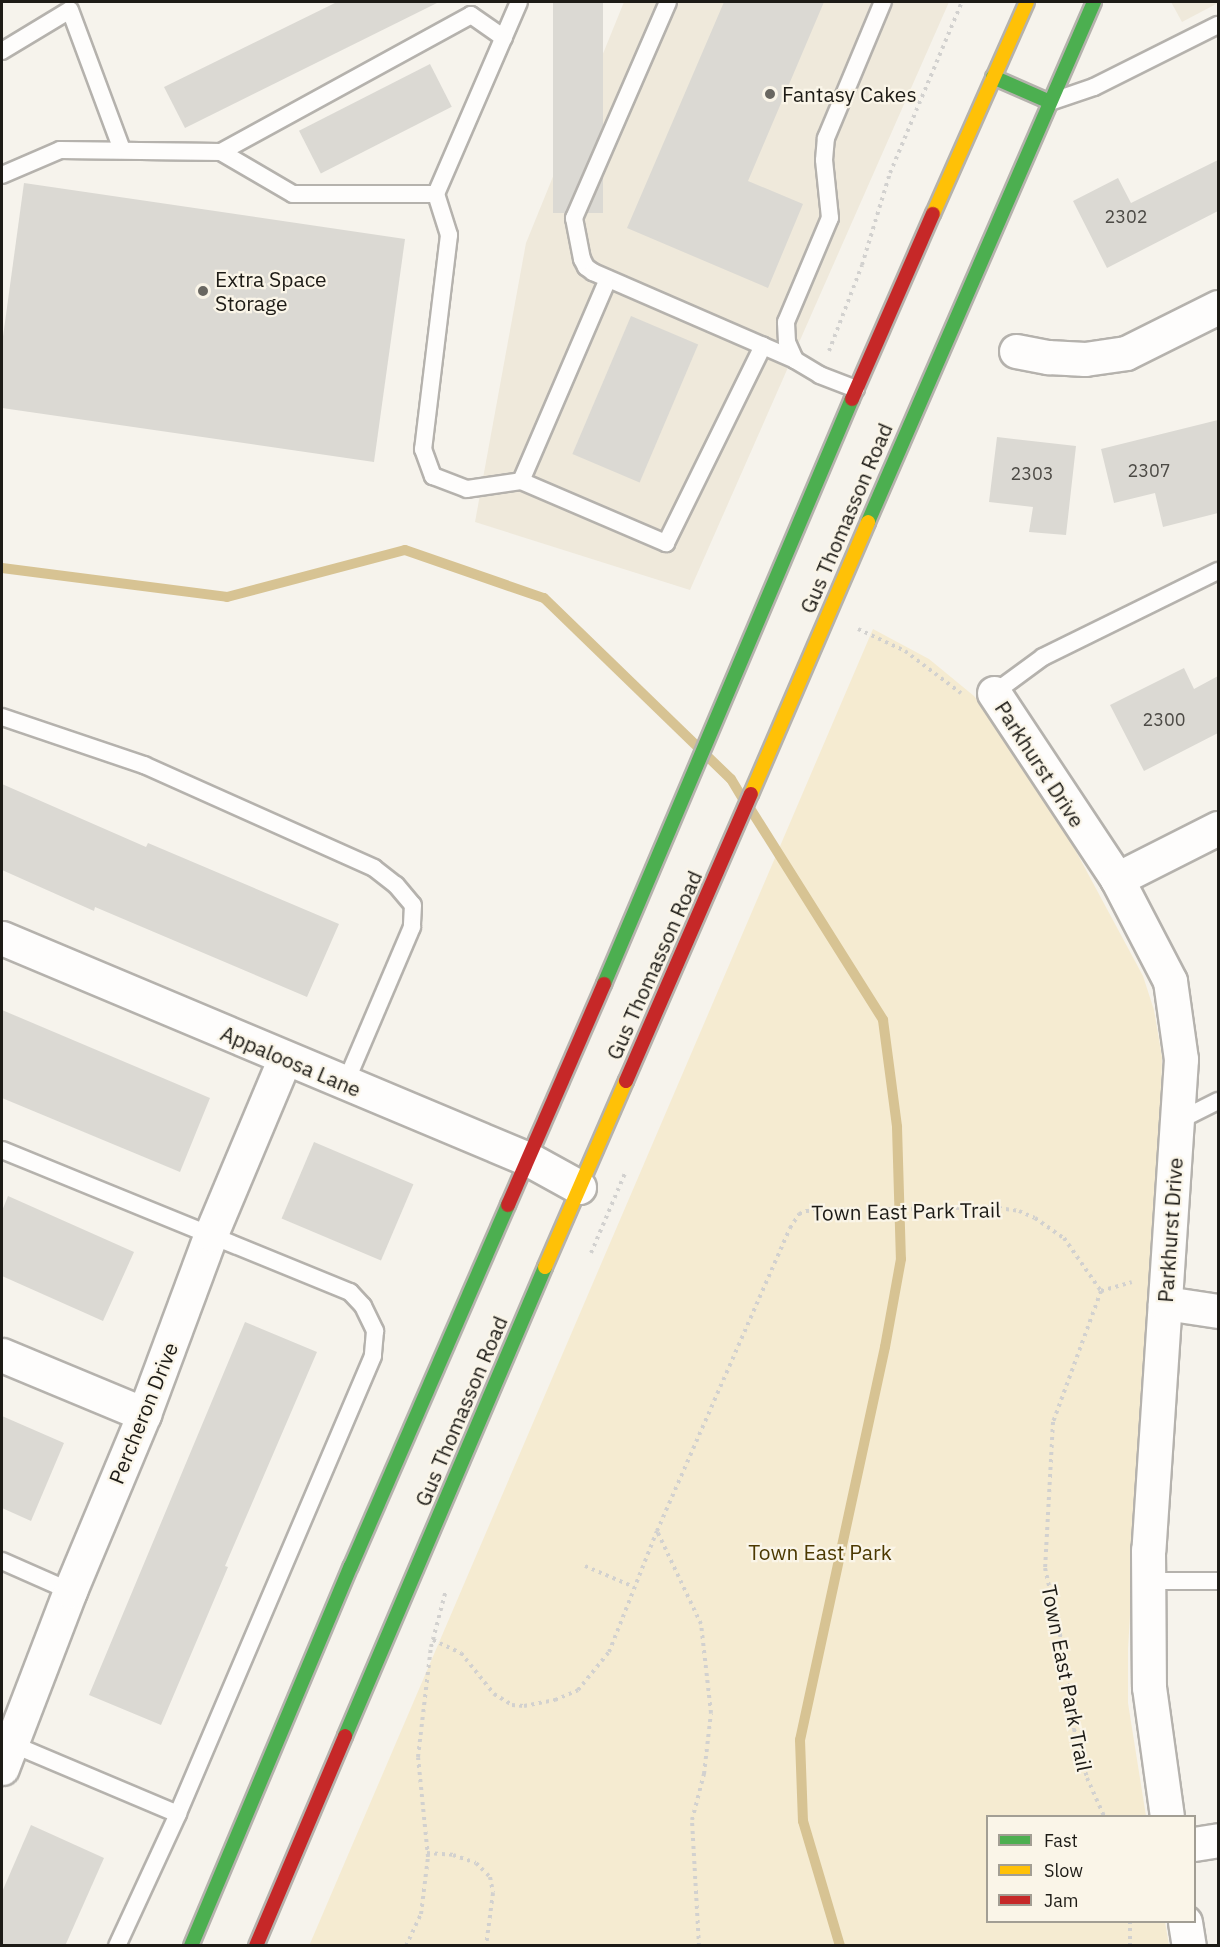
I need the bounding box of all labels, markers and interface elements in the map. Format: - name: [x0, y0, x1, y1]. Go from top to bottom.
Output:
- place label: Fantasy Cakes: [782, 81, 917, 107]
- marker: Fantasy Cakes: [763, 87, 777, 101]
- house number: 2302: [1104, 206, 1148, 228]
- place label: Extra Space Storage: [215, 266, 327, 316]
- marker: Extra Space Storage: [196, 284, 210, 298]
- street label: Gus Thomasson Road: [795, 419, 897, 617]
- house number: 2307: [1127, 460, 1171, 482]
- house number: 2303: [1010, 463, 1054, 485]
- street label: Parkhurst Drive: [990, 696, 1090, 832]
- house number: 2300: [1142, 709, 1186, 731]
- street label: Gus Thomasson Road: [601, 867, 707, 1063]
- street label: Appaloosa Lane: [217, 1020, 365, 1102]
- street label: Parkhurst Drive: [1152, 1157, 1188, 1303]
- street label: Town East Park Trail: [811, 1197, 1001, 1225]
- street label: Gus Thomasson Road: [410, 1312, 512, 1510]
- street label: Percheron Drive: [103, 1339, 183, 1487]
- park label: Town East Park: [748, 1539, 892, 1565]
- street label: Town East Park Trail: [1037, 1583, 1097, 1773]
- legend: [986, 1815, 1196, 1923]
- text: Fast: [1044, 1829, 1078, 1852]
- text: Slow: [1044, 1859, 1083, 1882]
- text: Jam: [1044, 1889, 1079, 1912]

